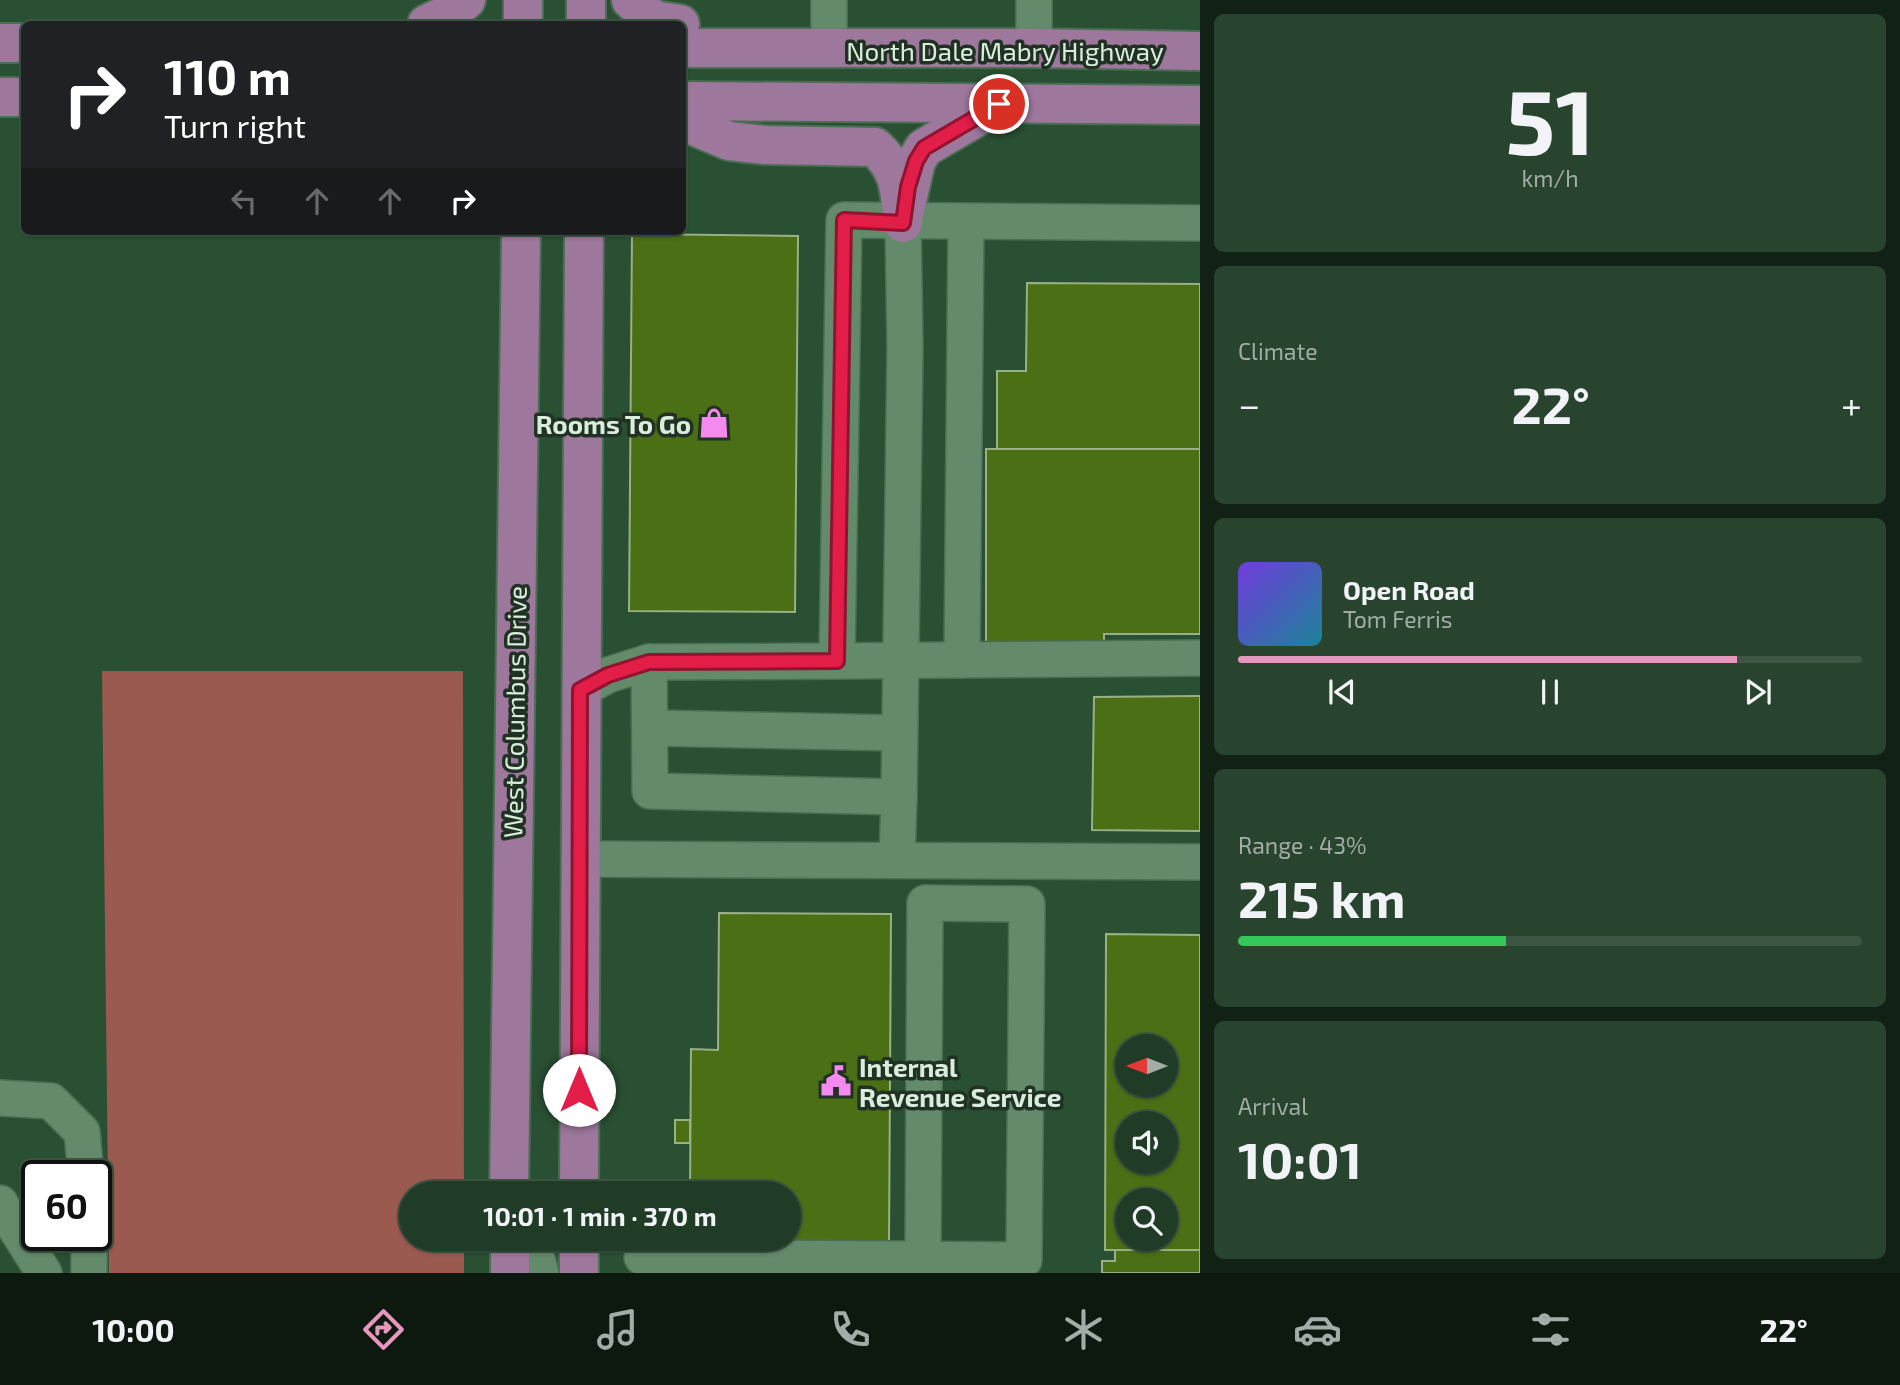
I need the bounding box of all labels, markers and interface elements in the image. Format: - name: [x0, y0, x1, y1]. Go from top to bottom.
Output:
- street label: North Dale Mabry Highway: [846, 35, 1164, 66]
- text: 110 m: [164, 46, 291, 105]
- icon: right: [49, 49, 140, 140]
- text: 51: [1505, 64, 1595, 173]
- pin: [969, 74, 1029, 134]
- icon: arrive: [980, 85, 1018, 123]
- text: Turn right: [164, 106, 306, 144]
- text: km/h: [1521, 164, 1579, 192]
- icon: left: [225, 182, 263, 220]
- icon: ahead: [298, 182, 336, 220]
- icon: ahead: [371, 182, 409, 220]
- icon: right: [444, 182, 482, 220]
- text: Climate: [1238, 337, 1318, 365]
- text: 22°: [1511, 372, 1590, 434]
- text: −: [1238, 381, 1260, 427]
- text: +: [1841, 381, 1862, 427]
- shop icon: Rooms To Go: [697, 406, 731, 440]
- place label: Rooms To Go: [536, 408, 691, 439]
- text: Open Road: [1343, 574, 1475, 605]
- street label: West Columbus Drive: [496, 586, 532, 838]
- text: Tom Ferris: [1343, 605, 1452, 633]
- icon: previous: [1323, 673, 1361, 711]
- icon: pause: [1531, 673, 1569, 711]
- icon: next: [1739, 673, 1777, 711]
- text: Range · 43%: [1238, 831, 1366, 859]
- text: 215 km: [1238, 866, 1406, 928]
- north arrow: [1115, 1034, 1178, 1097]
- map controls: [1115, 1034, 1178, 1251]
- place label: Internal Revenue Service: [859, 1051, 1061, 1112]
- position arrow: [542, 1053, 616, 1127]
- public building icon: Internal Revenue Service: [819, 1064, 853, 1098]
- text: Arrival: [1238, 1092, 1308, 1120]
- button: sound: [1115, 1111, 1178, 1174]
- text: 10:01: [1238, 1127, 1362, 1189]
- speed limit sign: 60: [21, 1160, 112, 1251]
- button: search: [1115, 1188, 1178, 1251]
- text: 10:01 · 1 min · 370 m: [483, 1200, 717, 1231]
- icon: directions: [359, 1305, 408, 1354]
- icon: music: [593, 1305, 642, 1354]
- icon: phone: [826, 1305, 875, 1354]
- icon: climate: [1059, 1305, 1108, 1354]
- icon: car: [1293, 1305, 1342, 1354]
- icon: filters: [1526, 1305, 1575, 1354]
- text: 10:00: [92, 1310, 175, 1348]
- text: 22°: [1760, 1310, 1808, 1348]

